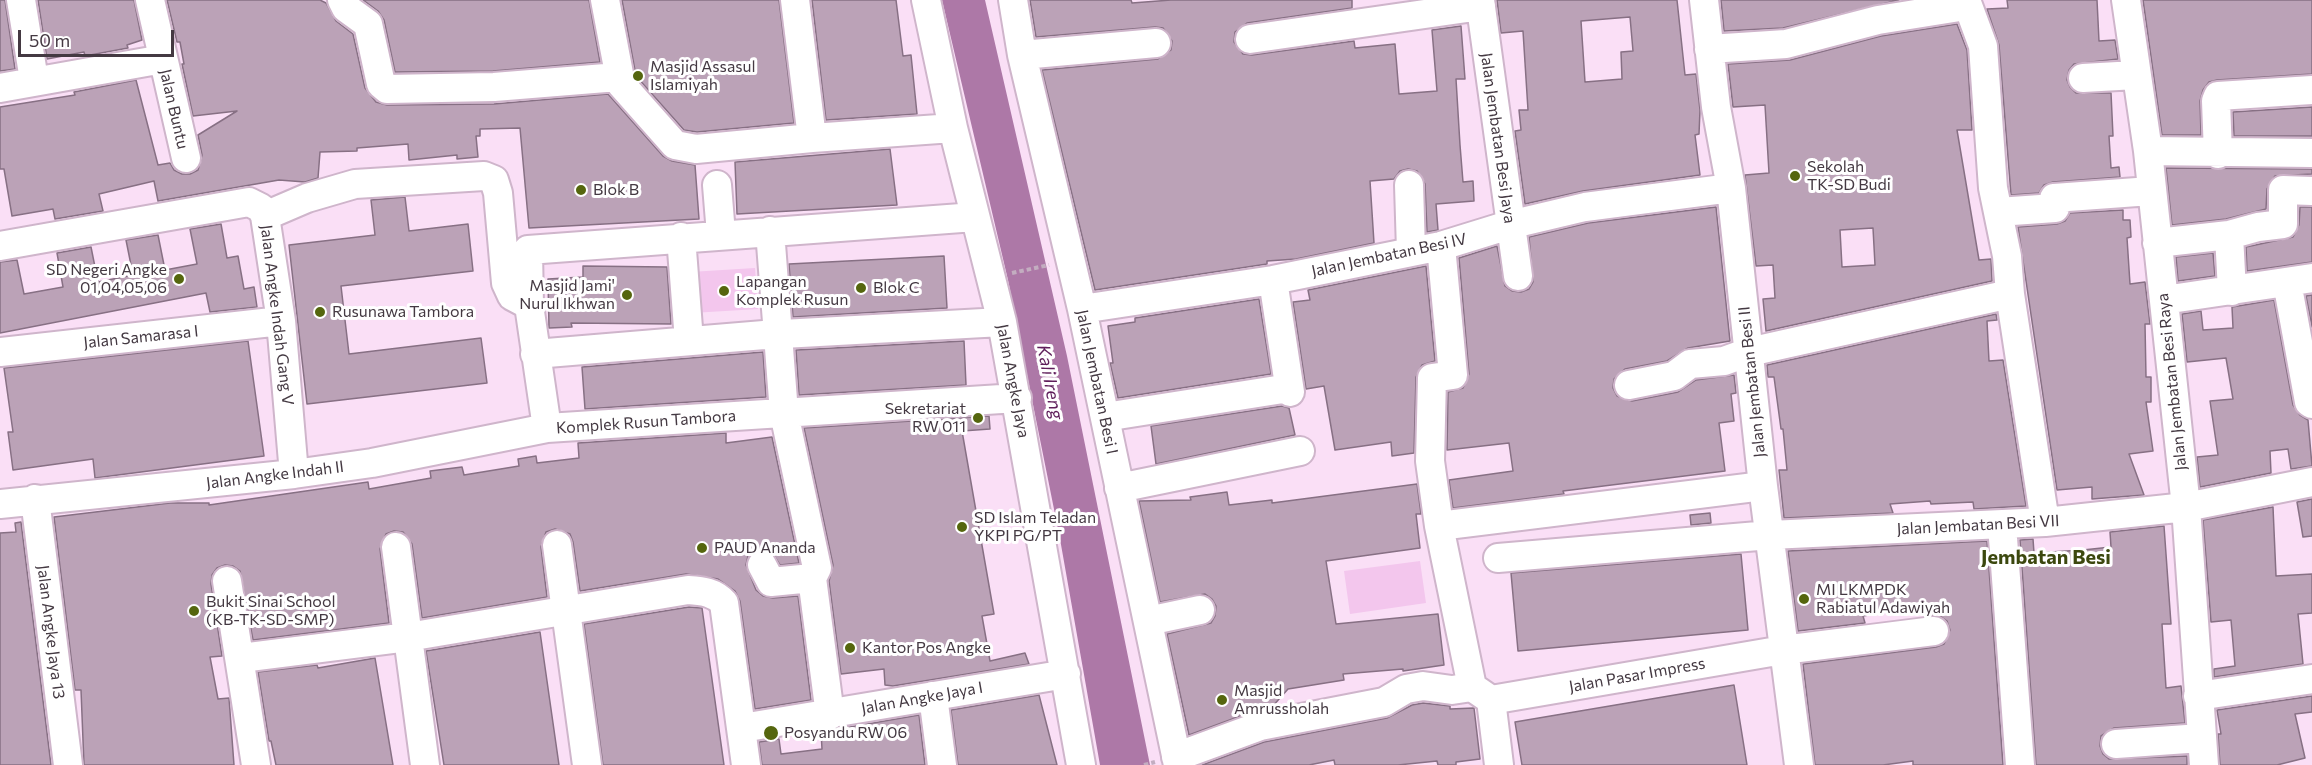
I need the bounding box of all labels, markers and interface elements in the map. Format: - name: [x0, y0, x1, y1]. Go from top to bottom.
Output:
- scale bar: [21, 18, 177, 56]
- text: 50 m: [29, 29, 70, 51]
- street label: Jalan Jembatan Besi Jaya: [1477, 51, 1519, 225]
- place label: Masjid Assasul Islamiyah: [650, 57, 756, 95]
- street label: Jalan Buntu: [155, 67, 193, 151]
- marker: Masjid Assasul Islamiyah: [631, 69, 645, 83]
- place label: Sekolah TK-SD Budi: [1807, 157, 1891, 195]
- marker: Sekolah TK-SD Budi: [1788, 169, 1802, 183]
- place label: Blok B: [593, 180, 639, 200]
- marker: Blok B: [574, 183, 588, 197]
- street label: Jalan Angke Indah Gang V: [256, 224, 298, 406]
- street label: Jalan Jembatan Besi IV: [1310, 229, 1468, 281]
- place label: SD Negeri Angke 01,04,05,06: [46, 260, 167, 298]
- marker: SD Negeri Angke 01,04,05,06: [172, 272, 186, 286]
- place label: Lapangan Komplek Rusun: [736, 272, 848, 310]
- place label: Masjid Jami' Nurul Ikhwan: [519, 276, 615, 314]
- place label: Blok C: [873, 278, 920, 298]
- marker: Blok C: [854, 281, 868, 295]
- marker: Lapangan Komplek Rusun: [717, 284, 731, 298]
- marker: Masjid Jami' Nurul Ikhwan: [620, 288, 634, 302]
- street label: Jalan Jembatan Besi Raya: [2153, 292, 2191, 472]
- place label: Rusunawa Tambora: [332, 302, 474, 322]
- marker: Rusunawa Tambora: [313, 305, 327, 319]
- street label: Jalan Jembatan Besi II: [1735, 305, 1769, 459]
- street label: Jalan Jembatan Besi I: [1072, 308, 1122, 456]
- street label: Jalan Samarasa I: [83, 321, 199, 353]
- street label: Jalan Angke Jaya: [993, 322, 1033, 440]
- water label: Kali Ireng: [1032, 343, 1068, 421]
- place label: Sekretariat RW 011: [885, 399, 966, 437]
- street label: Komplek Rusun Tambora: [555, 406, 737, 438]
- marker: Sekretariat RW 011: [971, 411, 985, 425]
- street label: Jalan Angke Indah II: [205, 457, 345, 493]
- place label: SD Islam Teladan YKPI PG/PT: [974, 508, 1096, 546]
- street label: Jalan Jembatan Besi VII: [1896, 511, 2060, 539]
- marker: SD Islam Teladan YKPI PG/PT: [955, 520, 969, 534]
- place label: PAUD Ananda: [714, 538, 816, 558]
- marker: PAUD Ananda: [695, 541, 709, 555]
- district label: Jembatan Besi: [1981, 545, 2111, 569]
- street label: Jalan Angke Jaya 13: [33, 564, 69, 700]
- place label: MI LKMPDK Rabiatul Adawiyah: [1816, 580, 1950, 618]
- place label: Bukit Sinai School (KB-TK-SD-SMP): [206, 592, 336, 630]
- marker: MI LKMPDK Rabiatul Adawiyah: [1797, 592, 1811, 606]
- marker: Bukit Sinai School (KB-TK-SD-SMP): [187, 604, 201, 618]
- place label: Kantor Pos Angke: [862, 638, 991, 658]
- marker: Kantor Pos Angke: [843, 641, 857, 655]
- street label: Jalan Pasar Impress: [1567, 654, 1707, 696]
- street label: Jalan Angke Jaya I: [860, 678, 984, 718]
- place label: Masjid Amrussholah: [1234, 681, 1329, 719]
- marker: Masjid Amrussholah: [1215, 693, 1229, 707]
- place label: Posyandu RW 06: [784, 723, 907, 743]
- marker: Posyandu RW 06: [762, 724, 780, 742]

